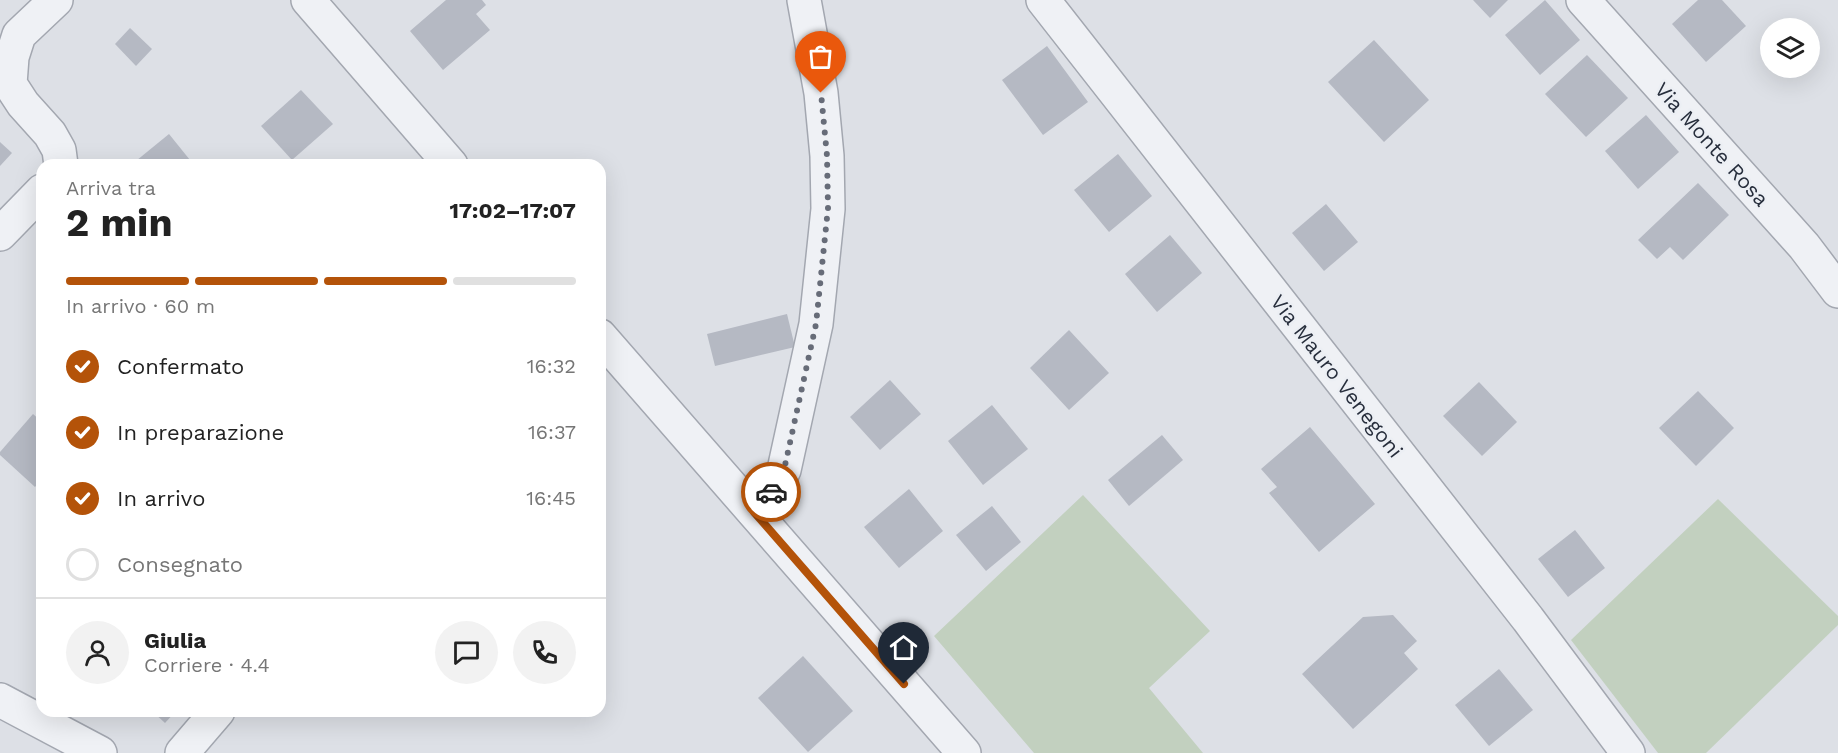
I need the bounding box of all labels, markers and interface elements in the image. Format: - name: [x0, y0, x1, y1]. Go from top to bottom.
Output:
- map controls: [1760, 18, 1820, 78]
- button: layers: [1760, 18, 1820, 78]
- pin: [795, 31, 846, 93]
- icon: bag: [804, 40, 837, 73]
- street label: Via Monte Rosa: [1650, 77, 1774, 211]
- text: Arriva tra: [66, 176, 156, 200]
- text: 17:02–17:07: [449, 198, 576, 223]
- text: 2 min: [66, 200, 173, 245]
- street label: Via Mauro Venegoni: [1266, 290, 1408, 462]
- text: In arrivo · 60 m: [66, 294, 215, 318]
- icon: check: [66, 350, 99, 383]
- text: Confermato: [117, 354, 244, 379]
- text: 16:32: [527, 354, 576, 378]
- icon: check: [66, 416, 99, 449]
- text: In preparazione: [117, 420, 284, 445]
- text: 16:37: [528, 420, 576, 444]
- courier: [741, 462, 801, 522]
- icon: car: [755, 476, 788, 509]
- icon: check: [66, 482, 99, 515]
- text: In arrivo: [117, 486, 205, 511]
- text: 16:45: [526, 486, 576, 510]
- text: Consegnato: [117, 552, 243, 577]
- button: person: [66, 621, 129, 684]
- button: chat: [435, 621, 498, 684]
- button: phone: [513, 621, 576, 684]
- pin: [878, 622, 929, 684]
- text: Giulia: [144, 628, 206, 653]
- icon: home: [887, 631, 920, 664]
- text: Corriere · 4.4: [144, 653, 270, 677]

